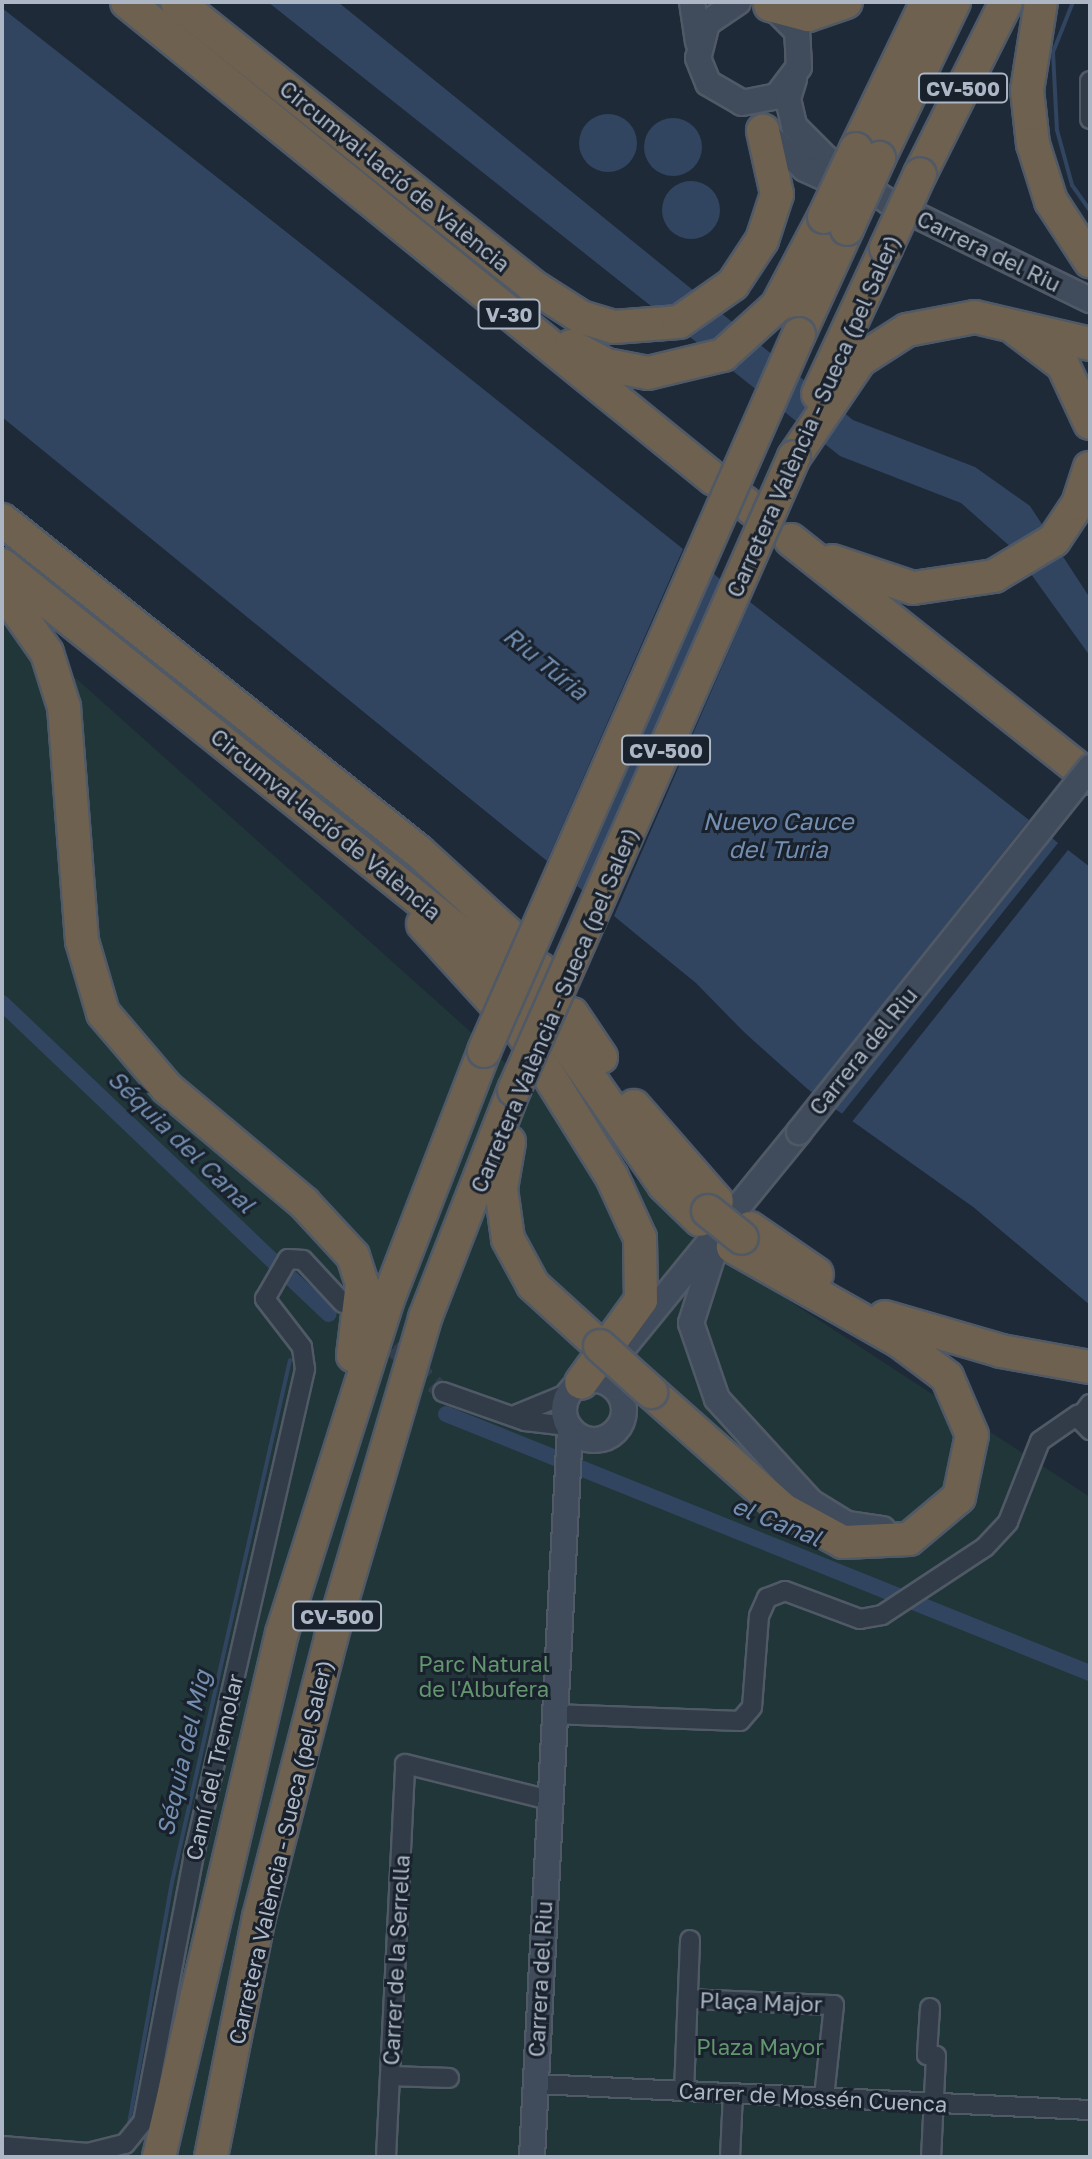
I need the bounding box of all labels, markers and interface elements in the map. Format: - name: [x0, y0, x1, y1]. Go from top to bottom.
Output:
- road number: CV-500: [917, 72, 1009, 104]
- street label: Circumval·lació de València: [275, 75, 515, 277]
- street label: Carrera del Riu: [913, 205, 1065, 297]
- street label: Carretera València - Sueca (pel Saler): [721, 231, 905, 601]
- road number: V-30: [477, 298, 541, 330]
- water label: Riu Túria: [498, 620, 594, 706]
- street label: Circumval·lació de València: [206, 723, 446, 925]
- road number: CV-500: [620, 734, 712, 766]
- water label: Nuevo Cauce del Turia: [703, 807, 853, 863]
- street label: Carretera València - Sueca (pel Saler): [465, 824, 643, 1196]
- street label: Carrera del Riu: [804, 982, 922, 1120]
- water label: Séquia del Canal: [103, 1064, 261, 1218]
- water label: el Canal: [728, 1490, 826, 1552]
- road number: CV-500: [291, 1600, 383, 1632]
- park label: Parc Natural de l'Albufera: [418, 1650, 550, 1702]
- street label: Carretera València - Sueca (pel Saler): [223, 1657, 337, 2047]
- water label: Séquia del Mig: [150, 1668, 216, 1838]
- street label: Camí del Tremolar: [180, 1671, 248, 1863]
- street label: Carrer de la Serrella: [377, 1854, 415, 2066]
- street label: Carrera del Riu: [523, 1900, 557, 2058]
- street label: Plaça Major: [699, 1987, 823, 2017]
- park label: Plaza Mayor: [696, 2034, 824, 2060]
- street label: Carrer de Mossén Cuenca: [678, 2077, 948, 2117]

